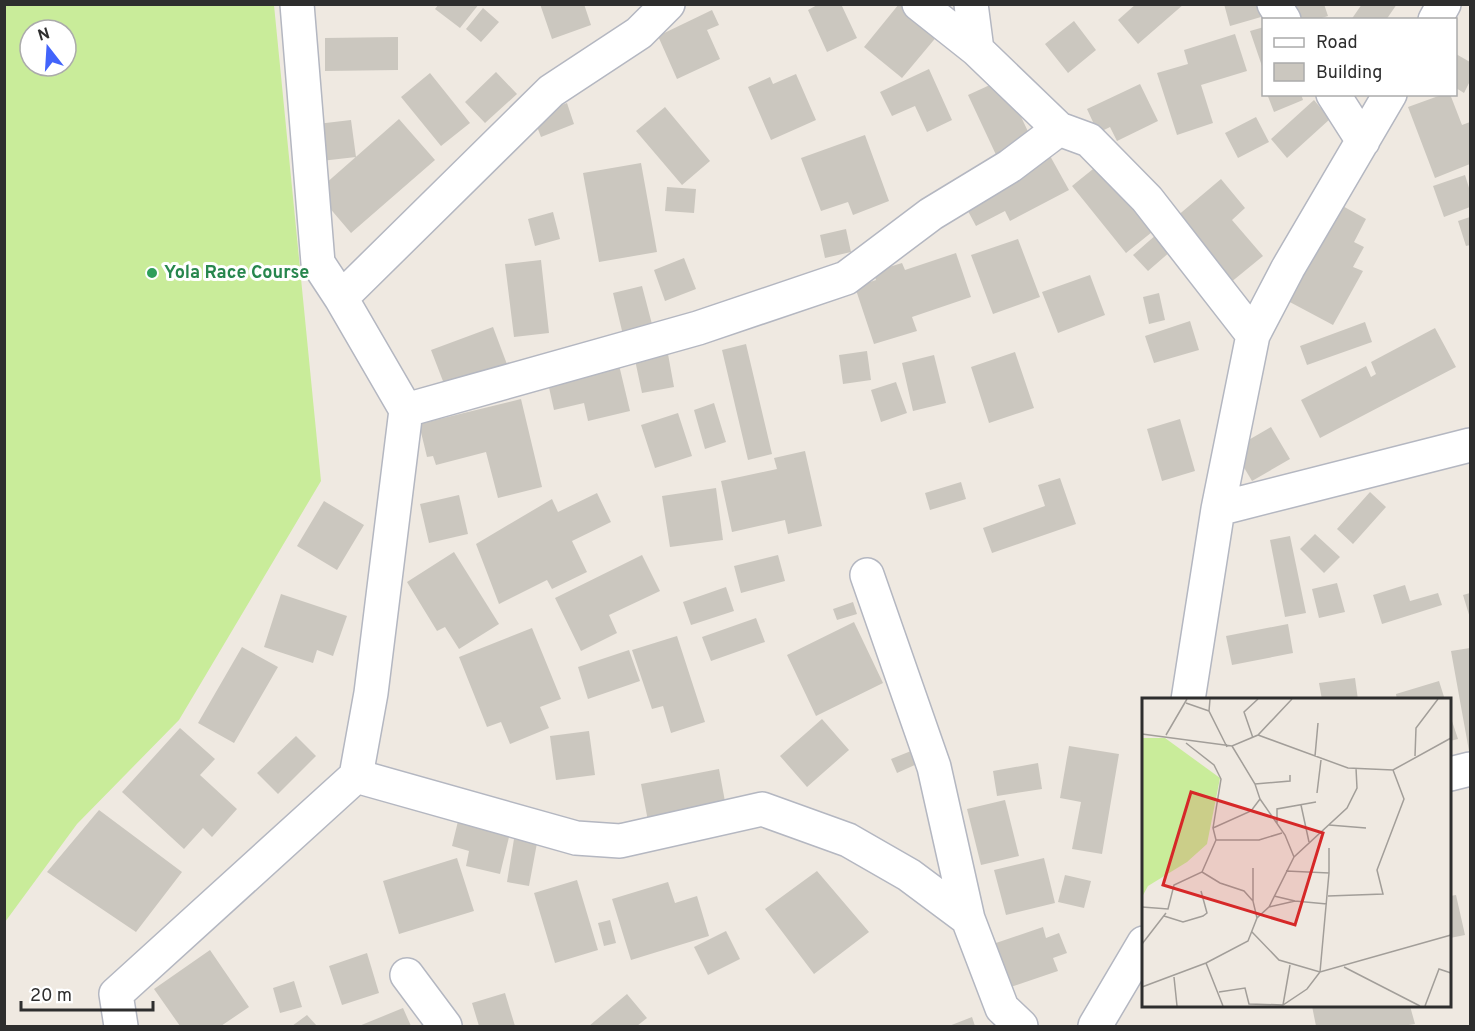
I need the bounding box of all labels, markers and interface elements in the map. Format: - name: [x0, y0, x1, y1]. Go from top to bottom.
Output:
- north arrow: [18, 18, 78, 78]
- legend: [1262, 18, 1457, 96]
- text: N: [36, 24, 53, 47]
- text: Road: [1316, 32, 1358, 55]
- text: Building: [1316, 62, 1382, 85]
- place label: Yola Race Course: [164, 262, 309, 285]
- marker: Yola Race Course: [145, 266, 159, 280]
- inset map: [1142, 698, 1451, 1007]
- scale bar: [21, 974, 153, 1012]
- text: 20 m: [30, 985, 72, 1008]

